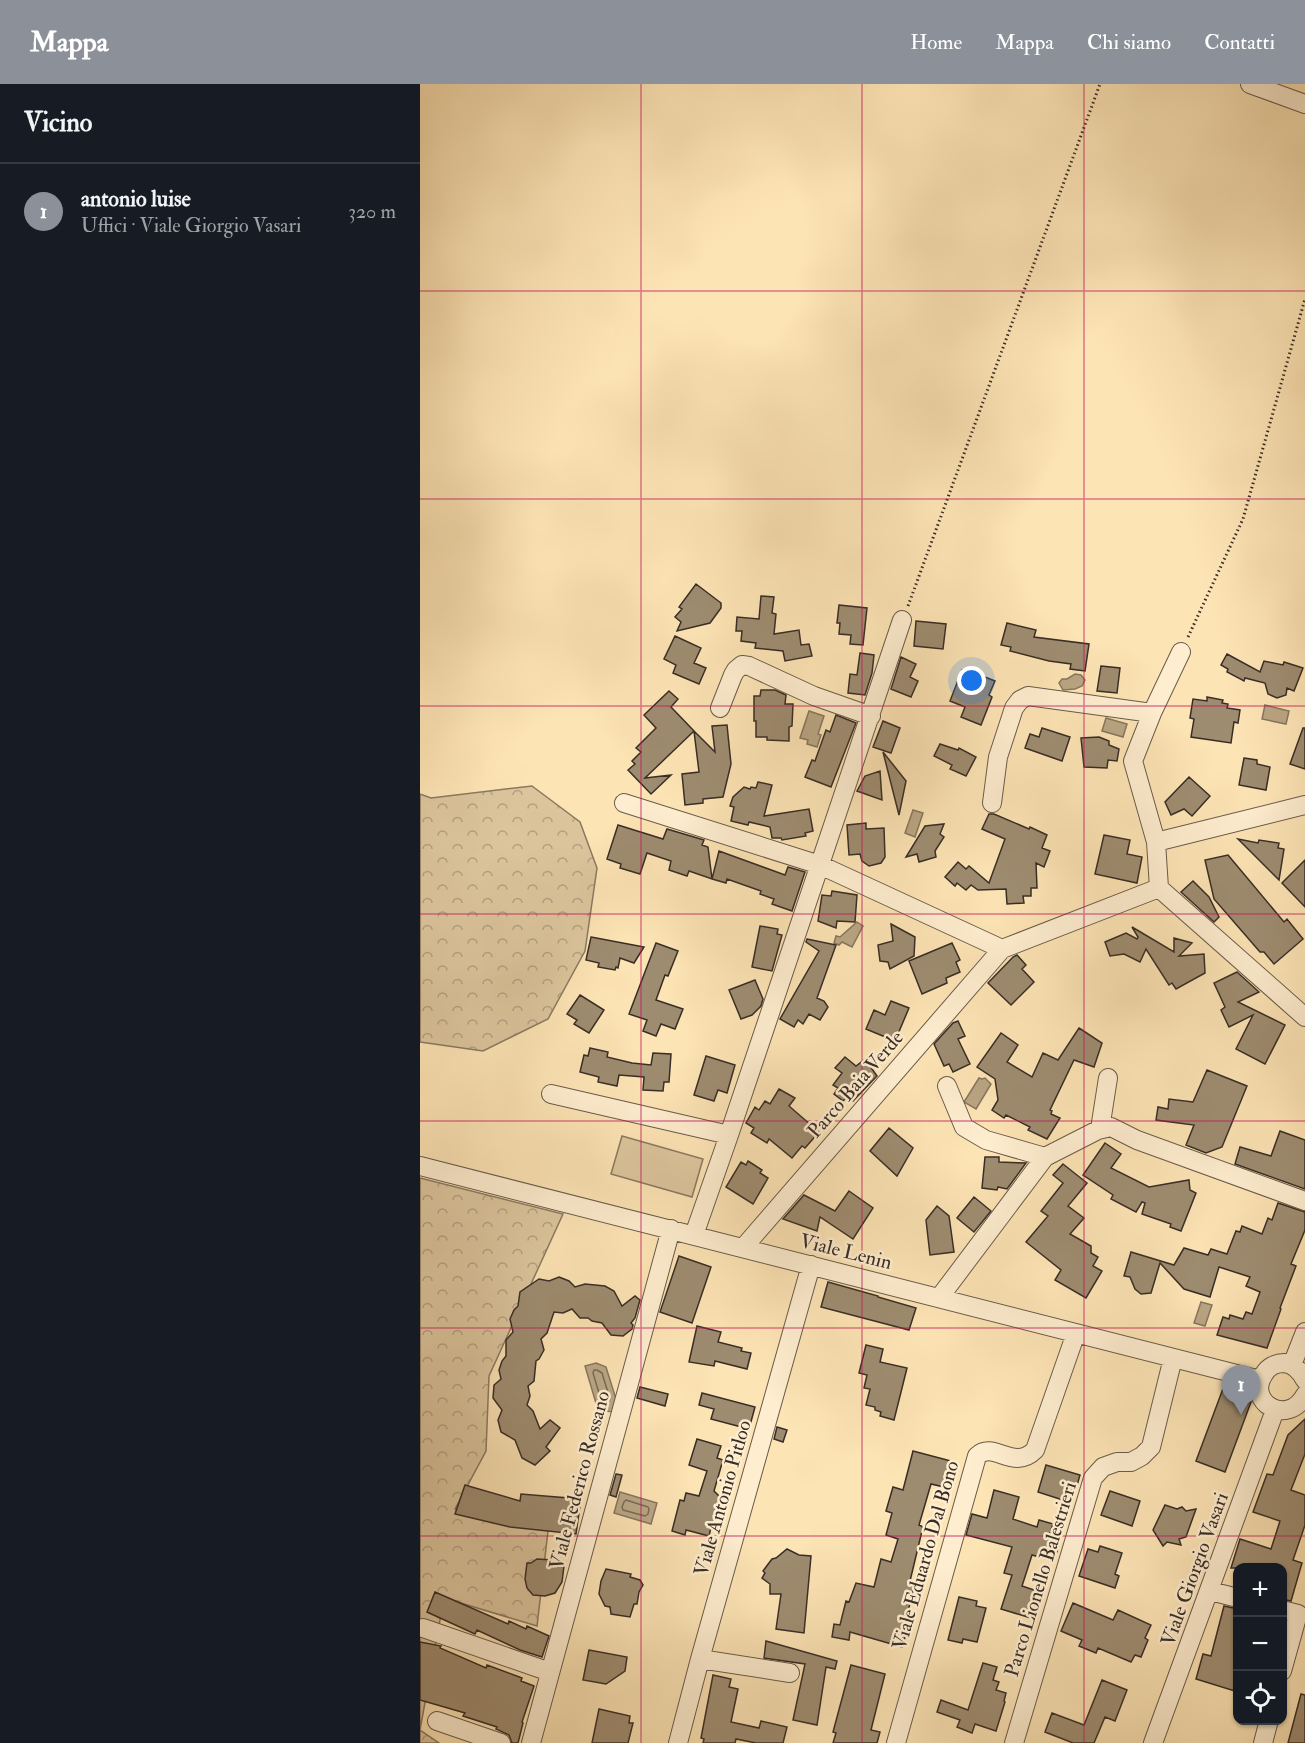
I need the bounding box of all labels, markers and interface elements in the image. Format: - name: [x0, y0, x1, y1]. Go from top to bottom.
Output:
- text: Mappa: [30, 25, 108, 60]
- text: Home: [910, 29, 962, 56]
- text: Mappa: [995, 29, 1054, 56]
- text: Chi siamo: [1087, 29, 1171, 56]
- text: Contatti: [1204, 29, 1275, 56]
- text: Vicino: [24, 107, 92, 139]
- text: antonio luise: [81, 185, 191, 213]
- text: 1: [40, 199, 47, 224]
- text: 320 m: [348, 199, 396, 224]
- text: Uffici · Viale Giorgio Vasari: [81, 213, 301, 238]
- your location: [957, 666, 986, 695]
- street label: Parco Baia Verde: [802, 1026, 909, 1143]
- street label: Viale Lenin: [797, 1228, 895, 1275]
- pin: 1: [1222, 1366, 1260, 1415]
- street label: Viale Federico Rossano: [544, 1388, 615, 1572]
- street label: Viale Antonio Pitloo: [688, 1417, 757, 1579]
- street label: Viale Eduardo Dal Bono: [887, 1458, 964, 1653]
- street label: Parco Lionello Balestrieri: [999, 1479, 1082, 1680]
- street label: Viale Giorgio Vasari: [1155, 1489, 1234, 1649]
- map controls: [1233, 1563, 1287, 1725]
- button: +: [1233, 1563, 1287, 1617]
- button: −: [1233, 1617, 1287, 1671]
- button: locate: [1233, 1671, 1287, 1725]

